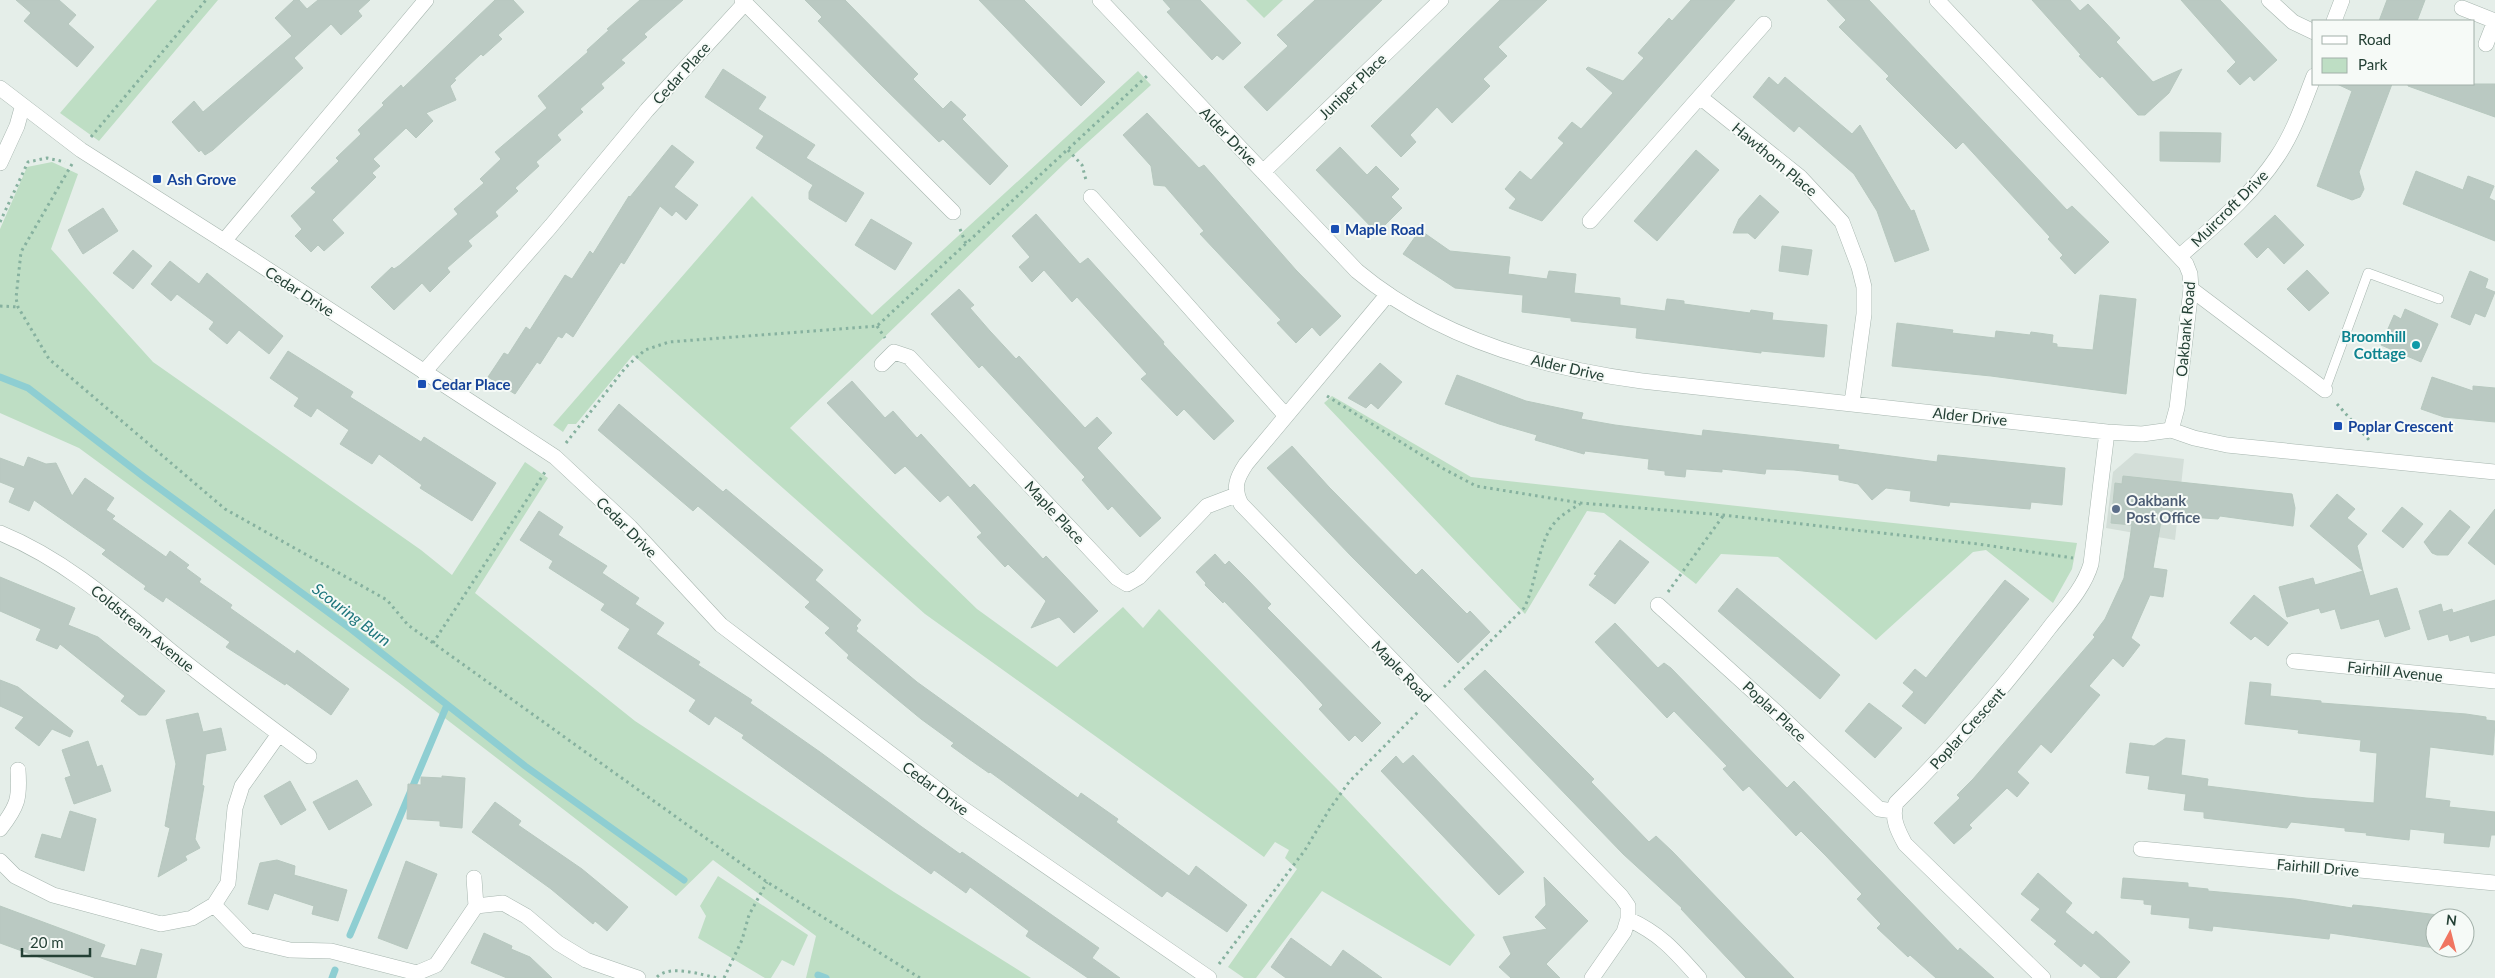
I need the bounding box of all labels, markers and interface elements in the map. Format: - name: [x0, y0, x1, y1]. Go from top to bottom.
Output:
- legend: [2312, 20, 2475, 85]
- text: Road: [2358, 30, 2391, 48]
- street label: Cedar Place: [648, 38, 714, 108]
- street label: Juniper Place: [1315, 49, 1389, 123]
- text: Park: [2358, 55, 2388, 73]
- street label: Alder Drive: [1197, 103, 1261, 169]
- street label: Hawthorn Place: [1729, 118, 1821, 200]
- street label: Muircroft Drive: [2187, 166, 2271, 250]
- place label: Ash Grove: [166, 170, 236, 188]
- marker: Ash Grove: [151, 173, 163, 185]
- place label: Maple Road: [1345, 220, 1424, 238]
- marker: Maple Road: [1329, 223, 1341, 235]
- street label: Cedar Drive: [262, 262, 338, 320]
- street label: Oakbank Road: [2172, 280, 2198, 378]
- place label: Broomhill Cottage: [2341, 327, 2406, 362]
- marker: Broomhill Cottage: [2410, 339, 2422, 351]
- street label: Alder Drive: [1530, 350, 1607, 384]
- place label: Cedar Place: [432, 375, 511, 393]
- marker: Cedar Place: [416, 378, 428, 390]
- street label: Alder Drive: [1932, 403, 2008, 429]
- place label: Poplar Crescent: [2348, 417, 2454, 435]
- marker: Poplar Crescent: [2332, 420, 2344, 432]
- street label: Maple Place: [1021, 477, 1089, 547]
- place label: Oakbank Post Office: [2126, 491, 2200, 526]
- street label: Cedar Drive: [593, 493, 661, 561]
- marker: Oakbank Post Office: [2110, 503, 2122, 515]
- water label: Scouring Burn: [309, 578, 395, 650]
- street label: Coldstream Avenue: [88, 581, 198, 675]
- street label: Maple Road: [1368, 637, 1436, 705]
- street label: Fairhill Avenue: [2346, 657, 2444, 685]
- street label: Poplar Place: [1739, 677, 1811, 745]
- street label: Poplar Crescent: [1926, 683, 2009, 773]
- street label: Cedar Drive: [899, 757, 973, 819]
- street label: Fairhill Drive: [2276, 854, 2360, 880]
- north arrow: [2425, 908, 2475, 958]
- text: N: [2445, 911, 2458, 929]
- scale bar: [22, 926, 90, 958]
- text: 20 m: [30, 933, 64, 951]

